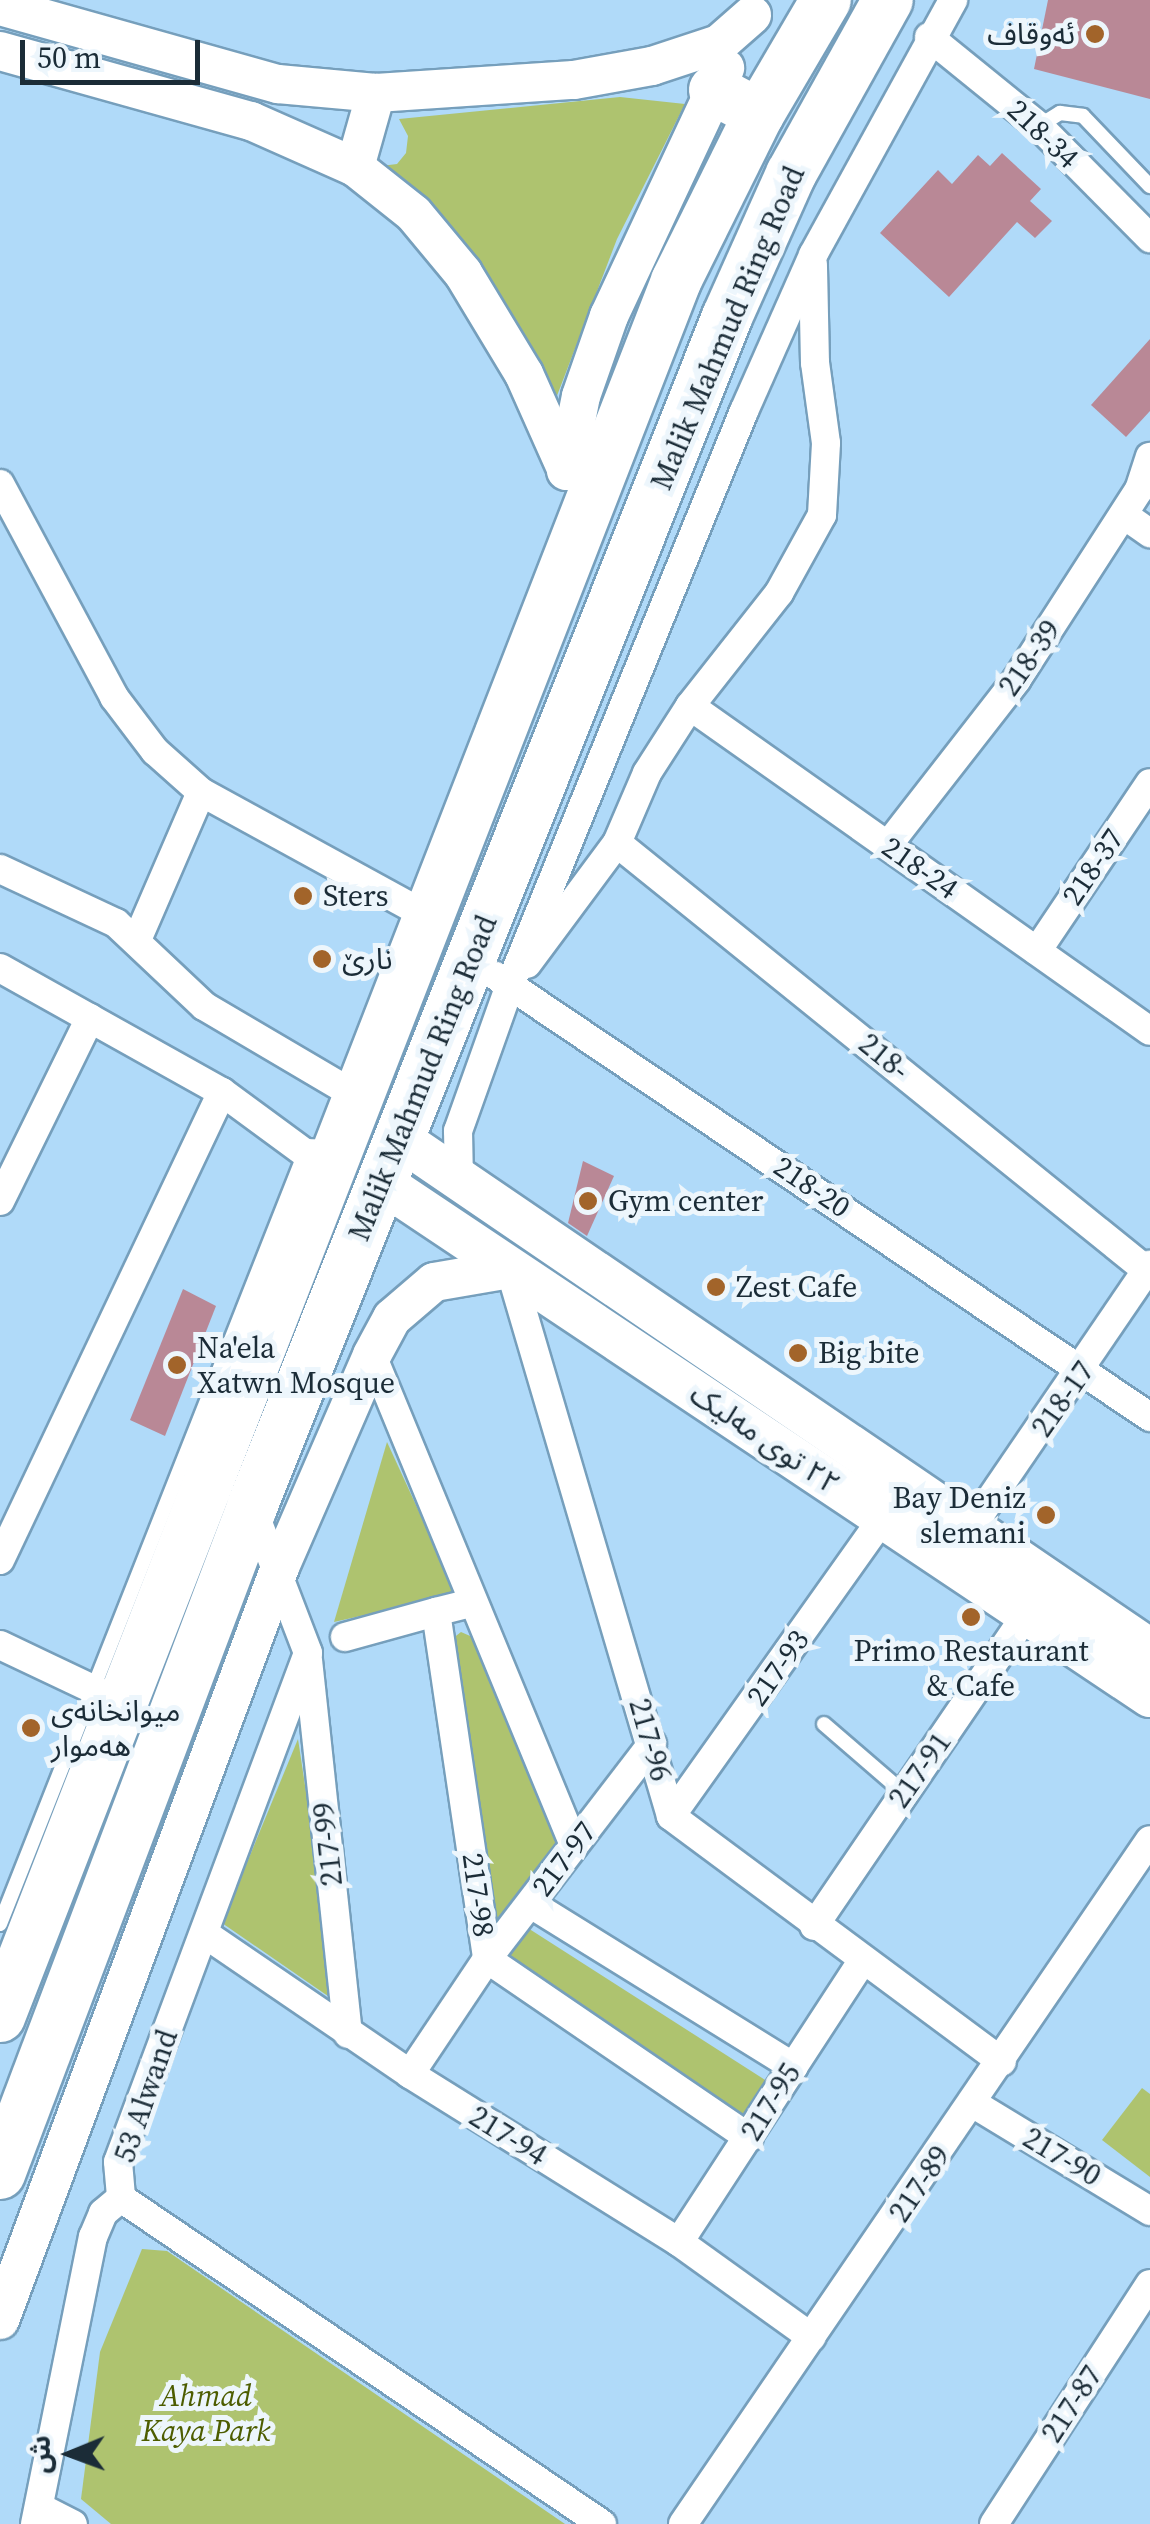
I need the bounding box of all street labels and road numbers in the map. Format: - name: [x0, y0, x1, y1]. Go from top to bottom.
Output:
- street label: 218-34: [1000, 92, 1086, 176]
- street label: Malik Mahmud Ring Road: [643, 161, 813, 495]
- street label: 218-39: [991, 613, 1069, 703]
- street label: 218-37: [1054, 822, 1132, 912]
- street label: 218-24: [875, 829, 965, 907]
- street label: Malik Mahmud Ring Road: [341, 910, 505, 1246]
- street label: 218-: [852, 1026, 916, 1088]
- street label: 218-20: [767, 1148, 857, 1226]
- street label: 218-17: [1024, 1354, 1102, 1444]
- street label: ٢٢ توی مەلیک: [683, 1376, 847, 1502]
- street label: 217-93: [739, 1623, 817, 1713]
- street label: 217-96: [621, 1694, 679, 1786]
- street label: 217-91: [881, 1725, 959, 1815]
- street label: 217-99: [306, 1800, 350, 1888]
- street label: 217-97: [524, 1814, 604, 1904]
- street label: 217-98: [454, 1851, 502, 1939]
- street label: 53 Alwand: [106, 2025, 186, 2167]
- street label: 217-95: [733, 2057, 809, 2147]
- street label: 217-94: [463, 2098, 553, 2174]
- street label: 217-90: [1017, 2120, 1107, 2194]
- street label: 217-89: [881, 2139, 959, 2229]
- street label: 217-87: [1034, 2359, 1110, 2449]

